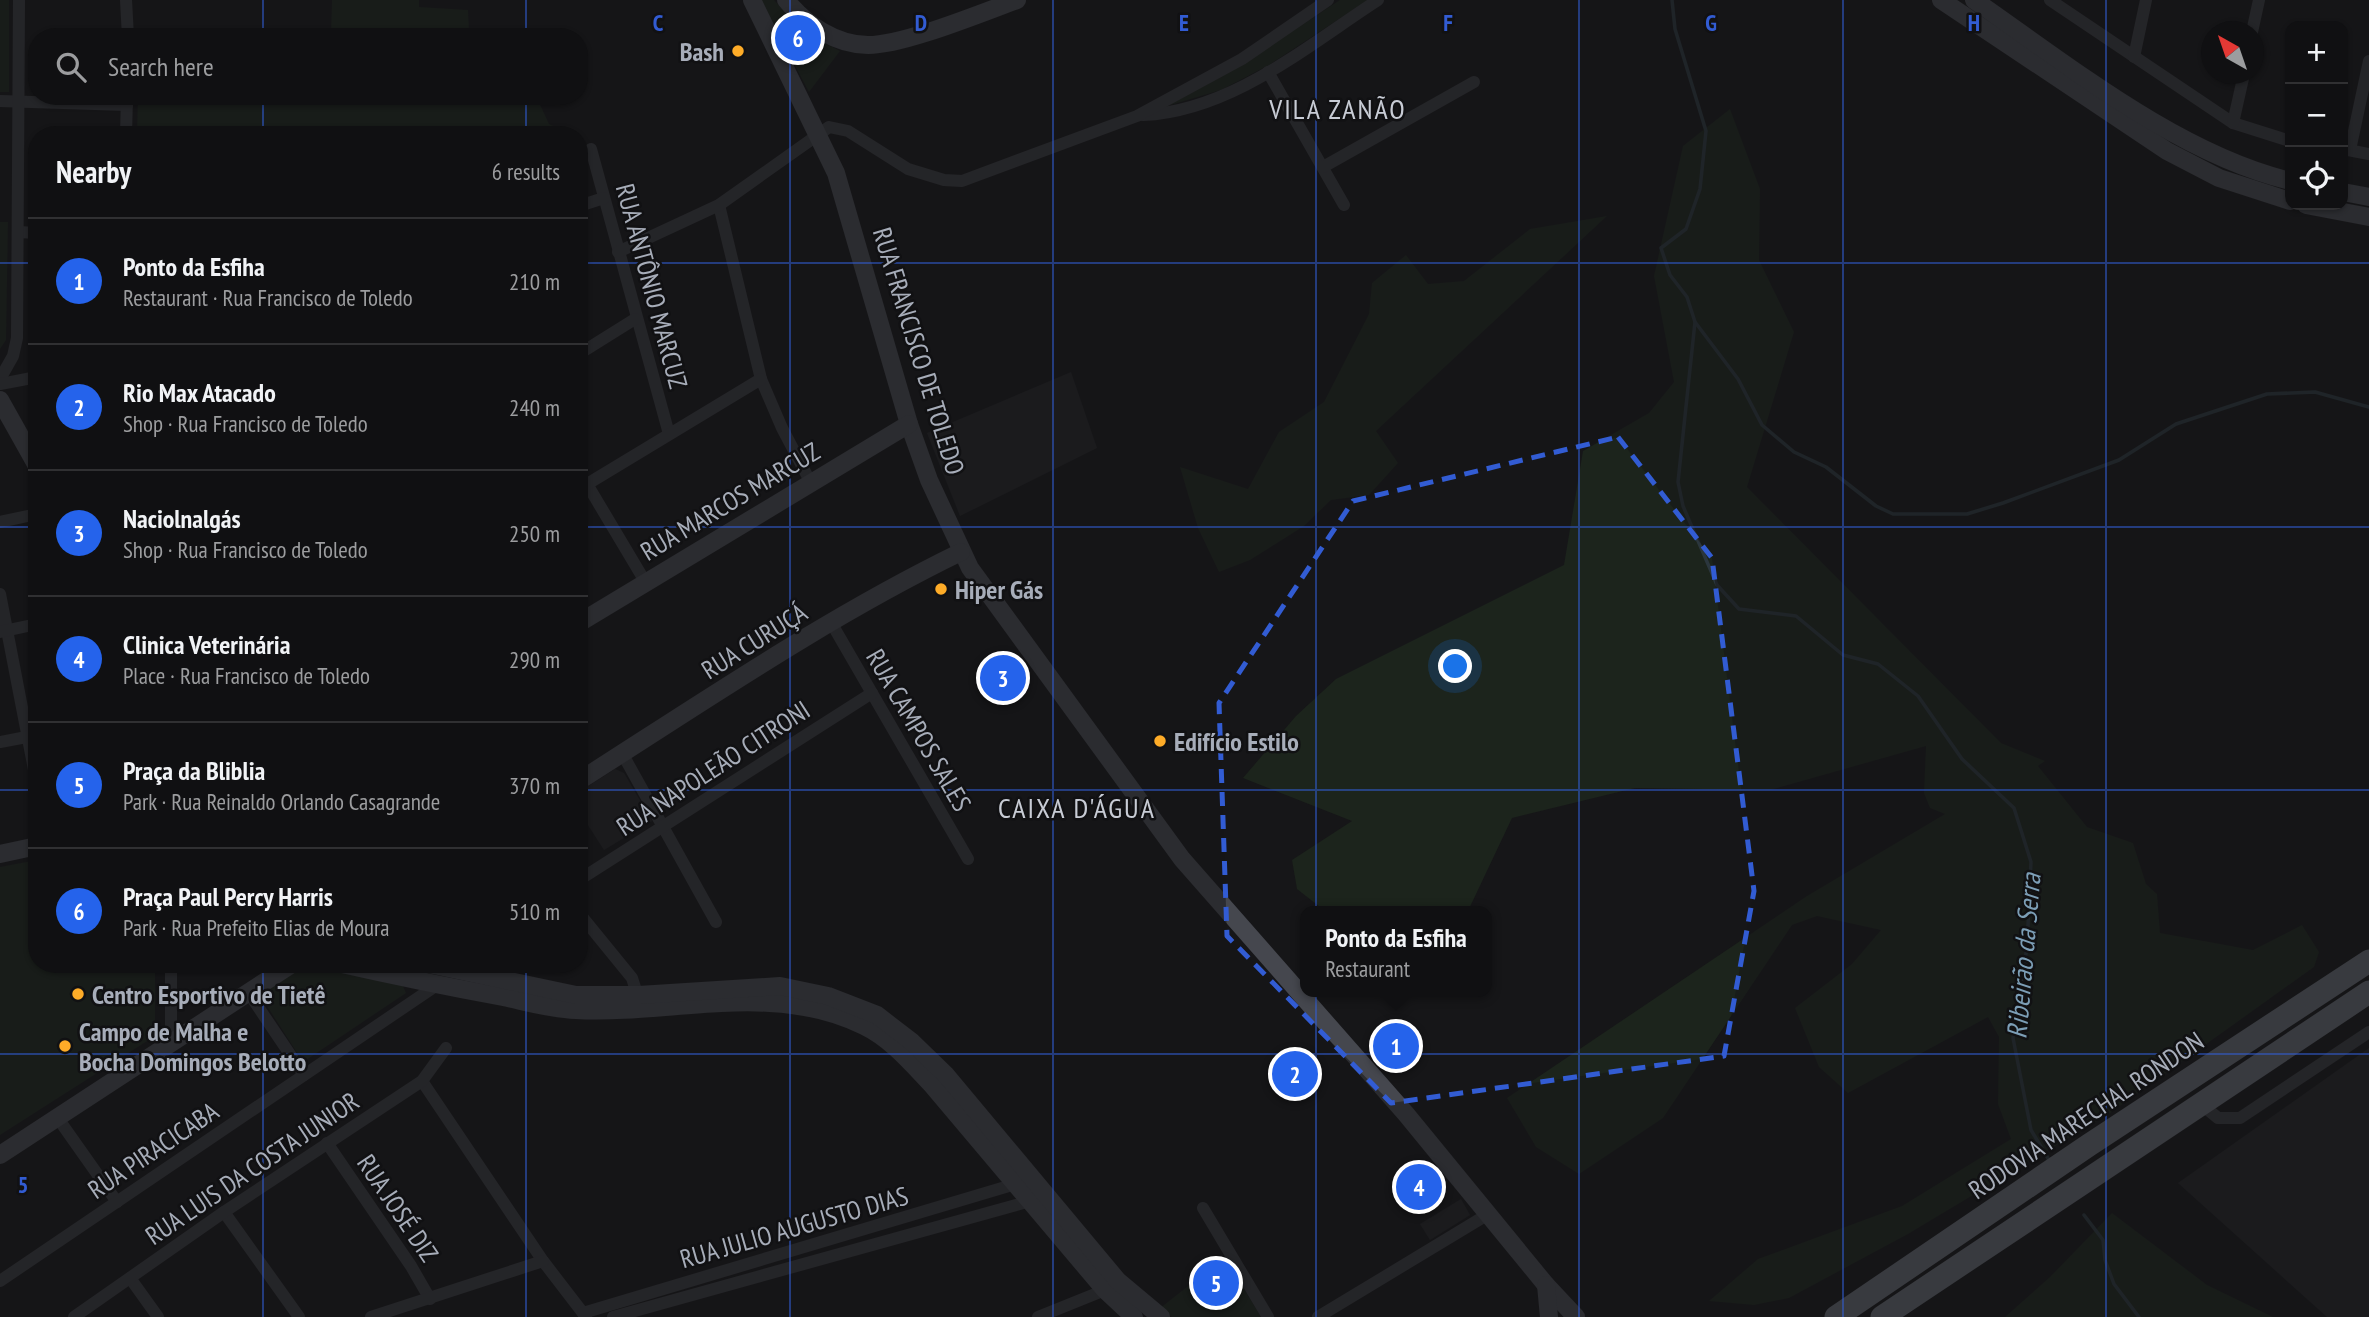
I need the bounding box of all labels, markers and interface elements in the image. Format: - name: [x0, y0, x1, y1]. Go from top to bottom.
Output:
- text: C: [653, 8, 664, 37]
- text: D: [915, 8, 927, 37]
- text: E: [1179, 8, 1189, 37]
- text: F: [1443, 8, 1453, 37]
- text: G: [1705, 8, 1717, 37]
- text: H: [1968, 8, 1980, 37]
- pin: 6: [775, 12, 821, 64]
- north arrow: [2201, 21, 2264, 84]
- map controls: [2285, 21, 2348, 210]
- button: +: [2285, 21, 2348, 84]
- search box: [28, 28, 588, 105]
- place label: Bash: [680, 35, 724, 68]
- marker: Bash: [730, 43, 746, 59]
- icon: search: [52, 48, 90, 86]
- text: Search here: [108, 50, 214, 83]
- button: −: [2285, 84, 2348, 147]
- district label: VILA ZANÃO: [1268, 90, 1407, 127]
- button: locate: [2285, 147, 2348, 210]
- text: Nearby: [56, 152, 131, 191]
- text: 6 results: [492, 157, 560, 186]
- street label: RUA ANTÔNIO MARCUZ: [609, 180, 695, 392]
- street label: RUA FRANCISCO DE TOLEDO: [866, 224, 972, 478]
- text: Ponto da Esfiha: [123, 250, 265, 283]
- text: 1: [74, 267, 85, 296]
- text: 210 m: [509, 267, 560, 296]
- text: Restaurant · Rua Francisco de Toledo: [123, 283, 413, 312]
- text: Rio Max Atacado: [123, 376, 276, 409]
- text: 2: [74, 393, 85, 422]
- text: 240 m: [509, 393, 560, 422]
- text: Shop · Rua Francisco de Toledo: [123, 409, 368, 438]
- street label: RUA MARCOS MARCUZ: [634, 434, 826, 568]
- text: Naciolnalgás: [123, 502, 241, 535]
- text: 3: [74, 519, 85, 548]
- text: 250 m: [509, 519, 560, 548]
- text: Shop · Rua Francisco de Toledo: [123, 535, 368, 564]
- place label: Hiper Gás: [955, 573, 1043, 606]
- marker: Hiper Gás: [933, 581, 949, 597]
- street label: RUA CURUÇÁ: [695, 595, 813, 686]
- text: Clinica Veterinária: [123, 628, 290, 661]
- street label: RUA CAMPOS SALES: [859, 643, 979, 817]
- text: 4: [74, 645, 85, 674]
- text: 290 m: [509, 645, 560, 674]
- your location: [1438, 649, 1472, 683]
- pin: 3: [980, 652, 1026, 704]
- text: Place · Rua Francisco de Toledo: [123, 661, 370, 690]
- street label: RUA NAPOLEÃO CITRONI: [610, 693, 816, 843]
- place label: Edifício Estilo: [1174, 725, 1299, 758]
- marker: Edifício Estilo: [1152, 733, 1168, 749]
- text: Praça da Bliblia: [123, 754, 265, 787]
- text: 5: [74, 771, 85, 800]
- text: 370 m: [509, 771, 560, 800]
- text: Park · Rua Reinaldo Orlando Casagrande: [123, 787, 440, 816]
- district label: CAIXA D'ÁGUA: [998, 789, 1156, 826]
- water label: Ribeirão da Serra: [1997, 870, 2049, 1040]
- text: Praça Paul Percy Harris: [123, 880, 333, 913]
- text: 6: [74, 897, 85, 926]
- text: 510 m: [509, 897, 560, 926]
- popup: [1300, 906, 1492, 997]
- text: Park · Rua Prefeito Elias de Moura: [123, 913, 390, 942]
- text: Ponto da Esfiha: [1325, 921, 1467, 954]
- text: Restaurant: [1325, 954, 1410, 983]
- place label: Centro Esportivo de Tietê: [92, 978, 326, 1011]
- marker: Centro Esportivo de Tietê: [70, 986, 86, 1002]
- place label: Campo de Malha e Bocha Domingos Belotto: [79, 1015, 306, 1078]
- pin: 1: [1373, 1020, 1419, 1072]
- street label: RODOVIA MARECHAL RONDON: [1962, 1024, 2210, 1206]
- marker: Campo de Malha e Bocha Domingos Belotto: [57, 1038, 73, 1054]
- pin: 2: [1272, 1048, 1318, 1100]
- street label: RUA LUIS DA COSTA JUNIOR: [139, 1084, 365, 1252]
- street label: RUA PIRACICABA: [81, 1094, 225, 1206]
- street label: RUA JOSÉ DIZ: [350, 1148, 446, 1268]
- pin: 4: [1396, 1161, 1442, 1213]
- text: 5: [18, 1170, 29, 1199]
- street label: RUA JULIO AUGUSTO DIAS: [676, 1179, 912, 1275]
- pin: 5: [1193, 1257, 1239, 1309]

